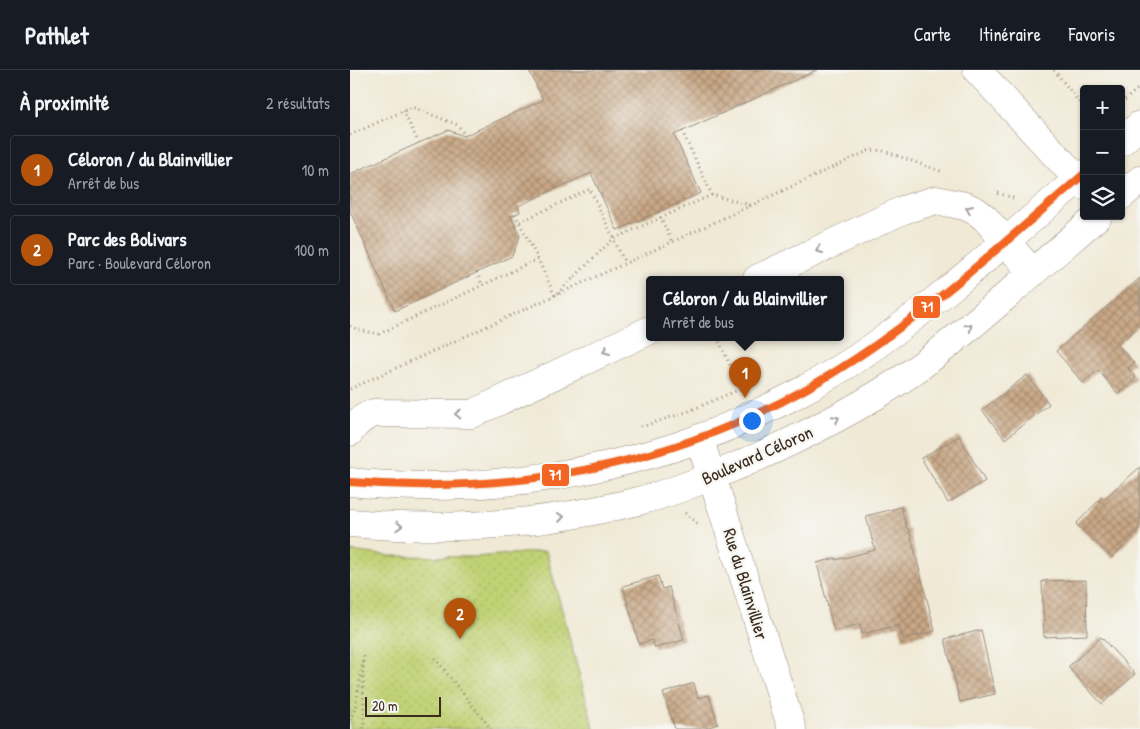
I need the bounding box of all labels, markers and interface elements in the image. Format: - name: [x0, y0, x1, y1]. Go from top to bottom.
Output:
- text: Pathlet: [25, 19, 88, 51]
- text: Carte: [914, 22, 951, 47]
- text: Itinéraire: [979, 22, 1041, 47]
- text: Favoris: [1069, 22, 1115, 47]
- map controls: [1080, 85, 1125, 220]
- button: +: [1080, 85, 1125, 130]
- text: À proximité: [20, 88, 109, 117]
- text: 2 résultats: [266, 92, 330, 114]
- button: −: [1080, 130, 1125, 175]
- text: Céloron / du Blainvillier: [68, 146, 233, 172]
- text: 1: [34, 159, 40, 181]
- text: 10 m: [301, 159, 329, 181]
- text: Arrêt de bus: [68, 172, 139, 194]
- button: layers: [1080, 175, 1125, 220]
- one-way arrow: [965, 205, 974, 215]
- text: Parc des Bolivars: [68, 226, 187, 252]
- text: 2: [33, 239, 41, 261]
- text: 100 m: [294, 239, 329, 261]
- one-way arrow: [815, 244, 824, 254]
- text: Parc · Boulevard Céloron: [68, 252, 211, 274]
- popup: [646, 276, 844, 341]
- text: Céloron / du Blainvillier: [663, 285, 827, 311]
- line badge: 71: [912, 295, 941, 319]
- text: 71: [920, 297, 933, 316]
- text: Arrêt de bus: [663, 311, 734, 333]
- one-way arrow: [964, 324, 973, 333]
- one-way arrow: [602, 345, 611, 355]
- pin: 1: [729, 357, 761, 398]
- your location: [739, 408, 765, 434]
- one-way arrow: [453, 409, 461, 419]
- one-way arrow: [831, 415, 840, 425]
- street label: Boulevard Céloron: [697, 419, 817, 491]
- line badge: 71: [541, 463, 570, 487]
- text: 71: [548, 465, 561, 484]
- one-way arrow: [557, 512, 565, 523]
- one-way arrow: [395, 521, 403, 532]
- street label: Rue du Blainvillier: [717, 525, 775, 643]
- pin: 2: [444, 598, 476, 639]
- scale bar: [365, 694, 441, 717]
- text: 20 m: [372, 696, 398, 715]

